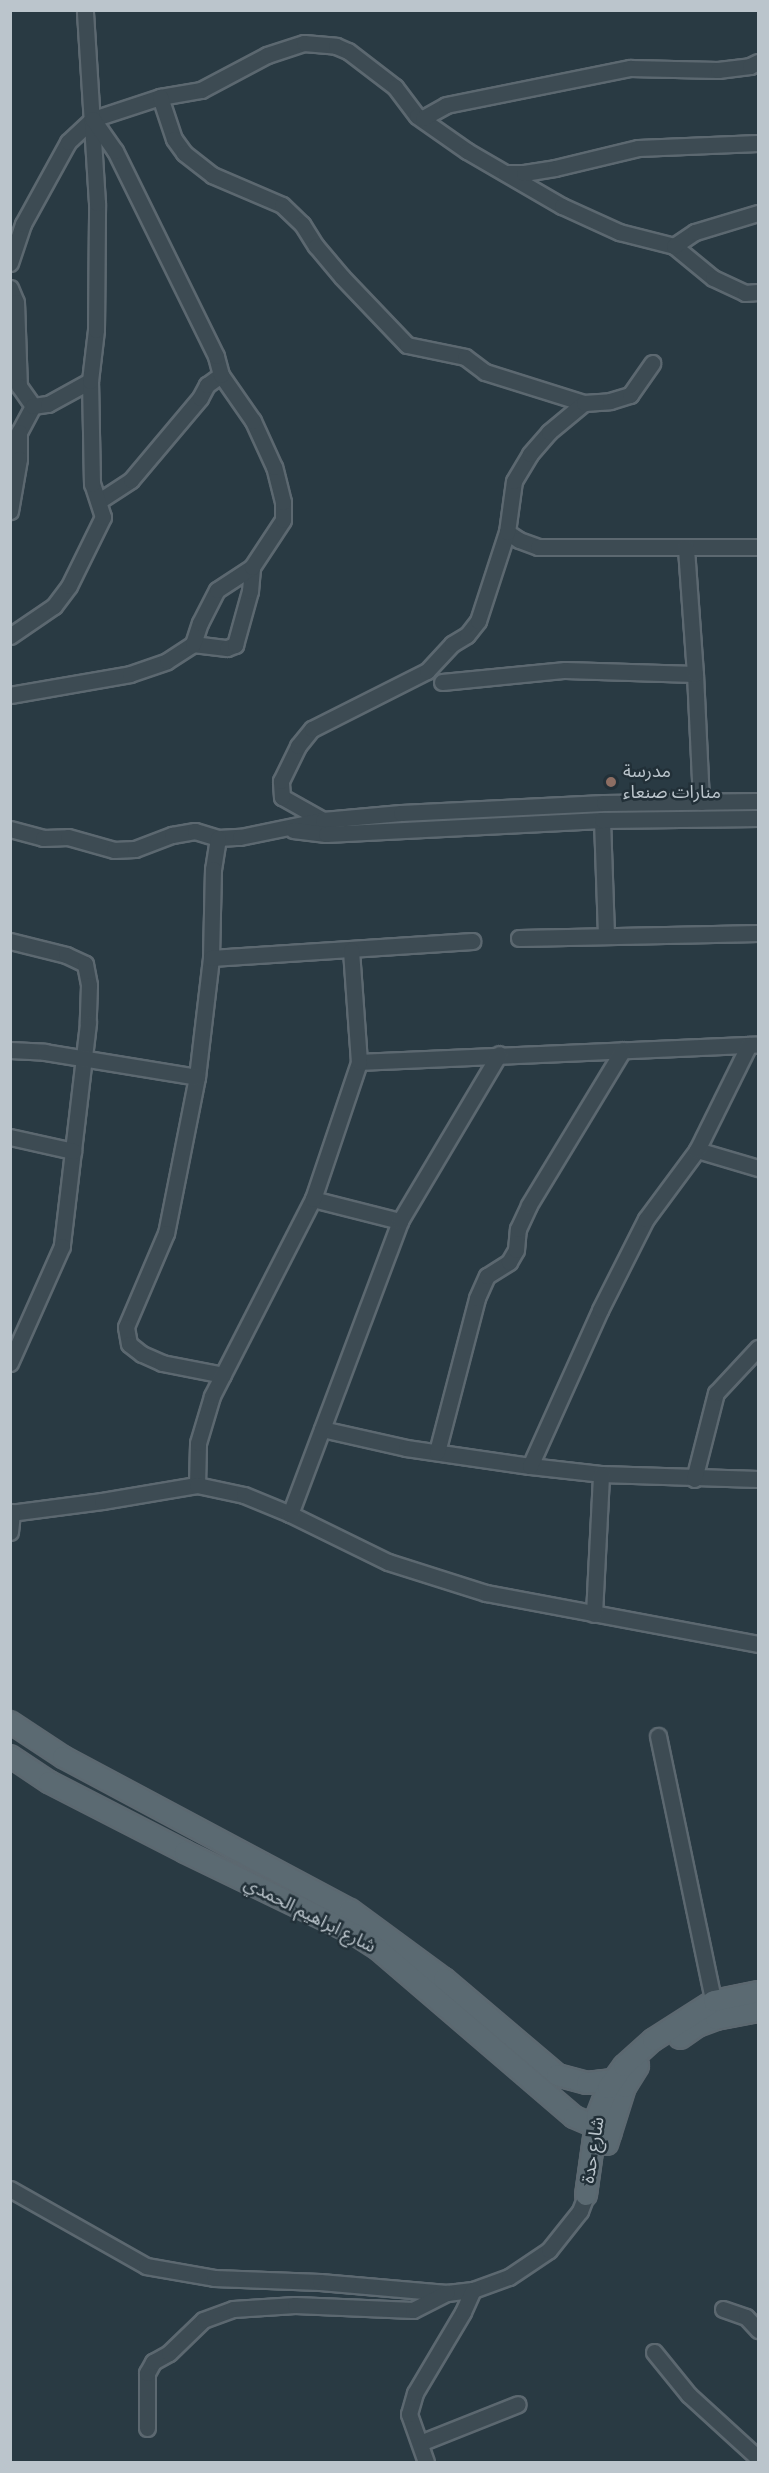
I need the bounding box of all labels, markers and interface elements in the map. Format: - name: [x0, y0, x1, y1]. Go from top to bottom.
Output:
- place label: مدرسة منارات صنعاء: [623, 761, 721, 804]
- marker: مدرسة منارات صنعاء: [604, 775, 618, 789]
- street label: شارع ابراهيم الحمدي: [241, 1872, 379, 1958]
- street label: شارع حدة: [577, 2115, 609, 2185]

